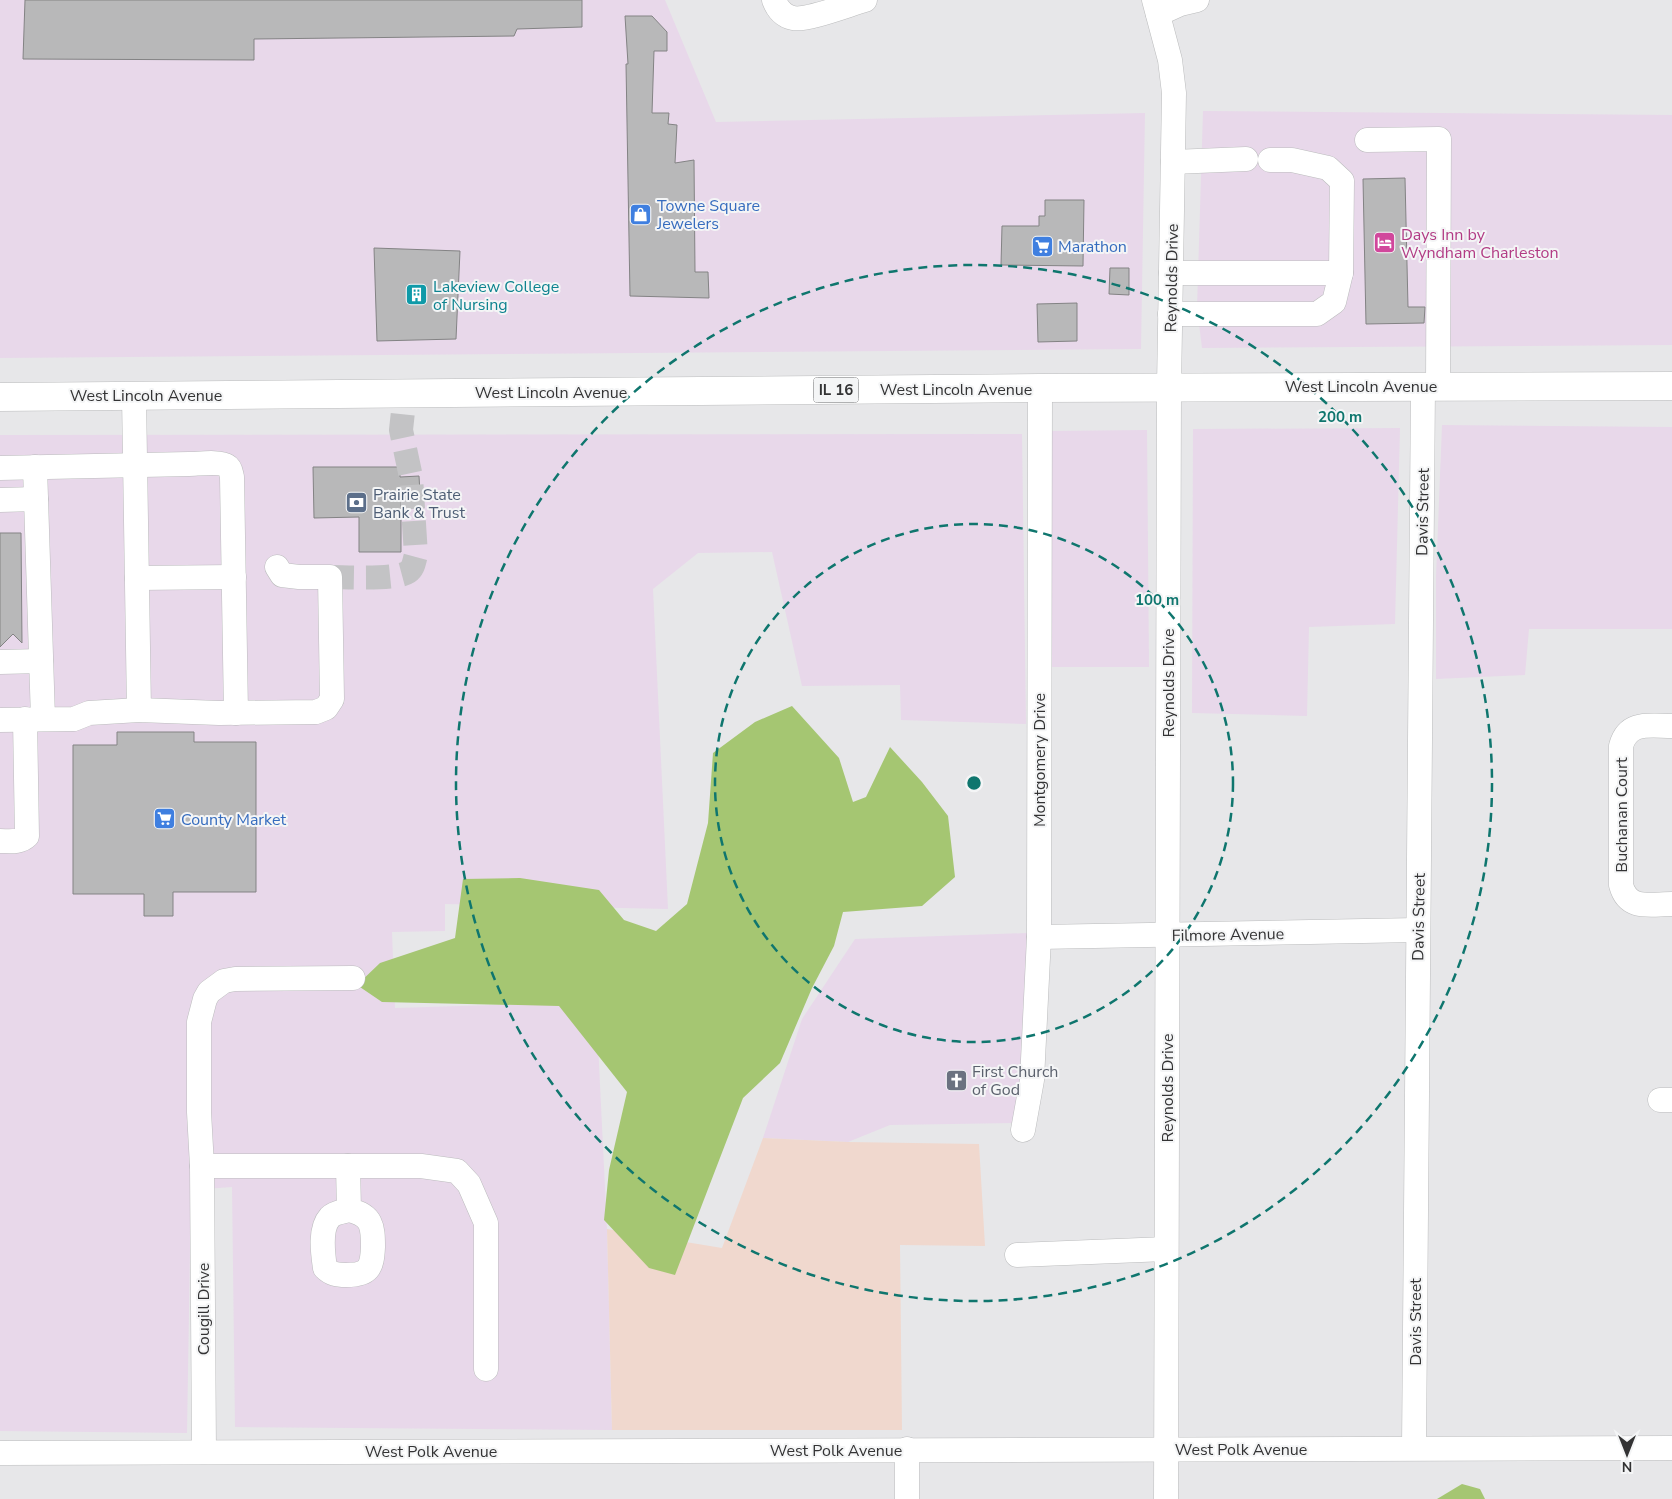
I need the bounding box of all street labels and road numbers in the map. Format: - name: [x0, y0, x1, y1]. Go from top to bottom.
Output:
- street label: Reynolds Drive: [1160, 223, 1184, 333]
- street label: West Lincoln Avenue: [1285, 376, 1437, 398]
- road number: IL 16: [814, 378, 858, 402]
- street label: West Lincoln Avenue: [880, 379, 1032, 401]
- street label: West Lincoln Avenue: [475, 382, 627, 404]
- street label: West Lincoln Avenue: [70, 385, 222, 407]
- street label: Davis Street: [1411, 468, 1435, 556]
- street label: Reynolds Drive: [1158, 629, 1180, 737]
- street label: Montgomery Drive: [1029, 693, 1051, 827]
- street label: Buchanan Court: [1611, 757, 1633, 873]
- street label: Davis Street: [1407, 873, 1431, 961]
- street label: Filmore Avenue: [1172, 923, 1284, 947]
- street label: Reynolds Drive: [1157, 1034, 1179, 1142]
- street label: Cougill Drive: [193, 1263, 215, 1355]
- street label: Davis Street: [1405, 1278, 1427, 1366]
- street label: West Polk Avenue: [1175, 1439, 1307, 1461]
- street label: West Polk Avenue: [770, 1440, 902, 1462]
- street label: West Polk Avenue: [365, 1441, 497, 1463]

